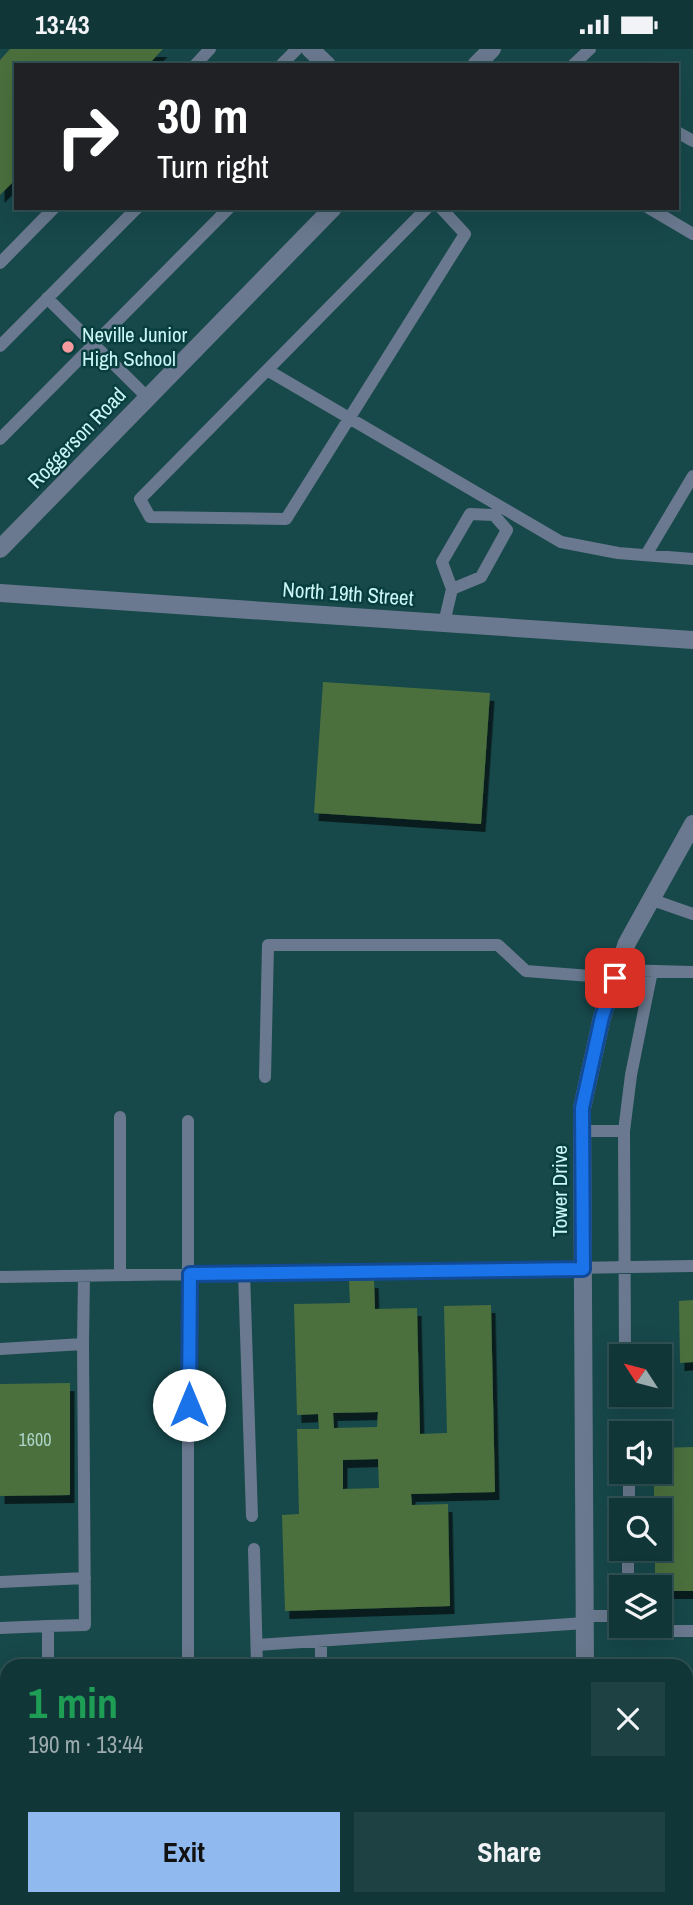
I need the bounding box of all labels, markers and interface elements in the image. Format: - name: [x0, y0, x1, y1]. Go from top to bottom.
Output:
- text: 13:43: [35, 7, 90, 42]
- text: 30 m: [157, 82, 249, 148]
- icon: right: [42, 91, 133, 182]
- text: Turn right: [157, 145, 269, 188]
- place label: Neville Junior High School: [82, 320, 188, 373]
- marker: Neville Junior High School: [60, 339, 76, 355]
- street label: Roggerson Road: [21, 381, 132, 495]
- street label: North 19th Street: [282, 574, 415, 613]
- pin: [585, 948, 645, 1008]
- icon: arrive: [596, 959, 634, 997]
- street label: Tower Drive: [545, 1145, 574, 1237]
- north arrow: [609, 1344, 672, 1407]
- map controls: [609, 1344, 672, 1638]
- position arrow: [152, 1368, 226, 1442]
- button: sound: [609, 1421, 672, 1484]
- house number: 1600: [19, 1427, 51, 1452]
- button: search: [609, 1498, 672, 1561]
- button: layers: [609, 1575, 672, 1638]
- text: 1 min: [28, 1675, 118, 1731]
- button: close: [591, 1682, 665, 1756]
- text: 190 m · 13:44: [28, 1729, 143, 1760]
- button: Exit: [28, 1812, 340, 1892]
- button: Share: [354, 1812, 665, 1892]

